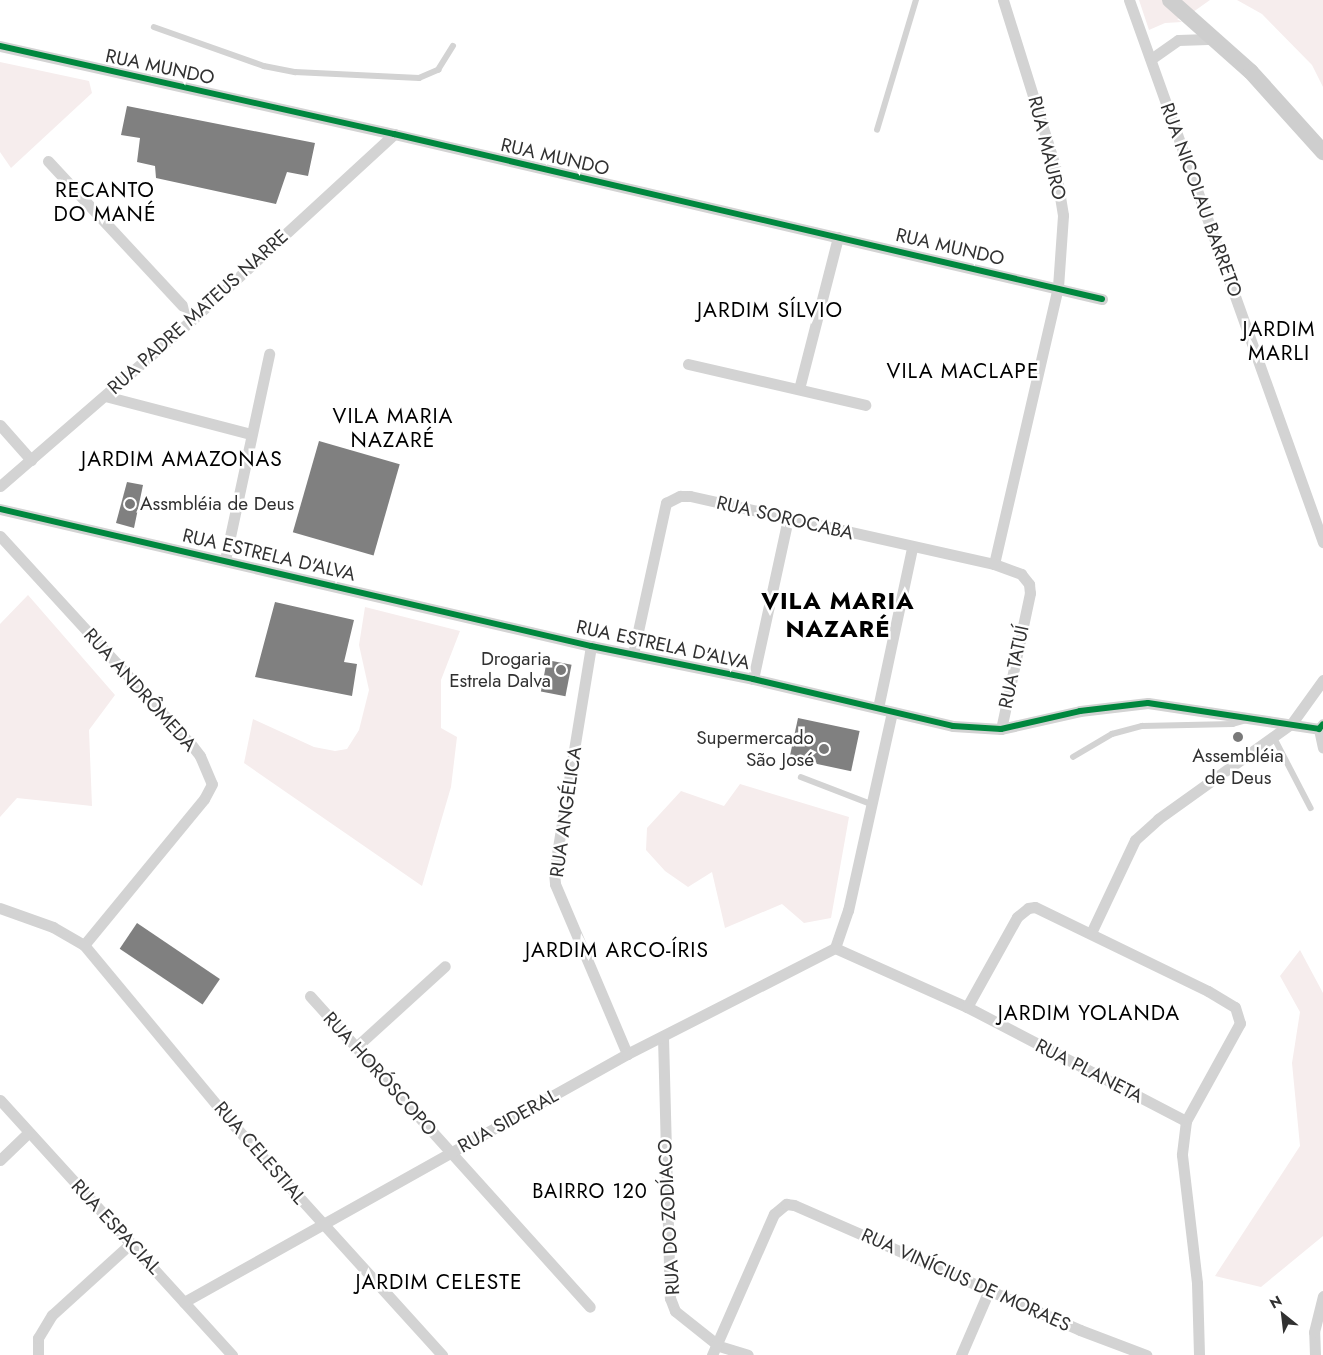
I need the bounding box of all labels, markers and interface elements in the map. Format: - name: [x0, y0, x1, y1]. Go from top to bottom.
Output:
- street label: RUA MUNDO: [103, 44, 217, 90]
- street label: RUA MAURO: [1023, 94, 1071, 202]
- street label: RUA NICOLAU BARRETO: [1155, 100, 1247, 300]
- street label: RUA MUNDO: [498, 133, 612, 181]
- district label: RECANTO DO MANÉ: [53, 177, 157, 227]
- street label: RUA MUNDO: [893, 223, 1007, 271]
- street label: RUA PADRE MATEUS NARRE: [103, 225, 293, 399]
- district label: JARDIM SÍLVIO: [695, 297, 845, 323]
- district label: JARDIM MARLI: [1242, 316, 1316, 366]
- district label: VILA MACLAPE: [885, 358, 1041, 384]
- district label: VILA MARIA NAZARÉ: [331, 403, 455, 453]
- district label: JARDIM AMAZONAS: [79, 446, 285, 472]
- street label: RUA SOROCABA: [714, 491, 856, 545]
- place label: Assmbléia de Deus: [140, 493, 294, 515]
- marker: Assmbléia de Deus: [124, 498, 136, 510]
- street label: RUA ESTRELA D'ALVA: [180, 524, 358, 586]
- district label: VILA MARIA NAZARÉ: [760, 587, 916, 643]
- street label: RUA ESTRELA D'ALVA: [574, 615, 752, 675]
- street label: RUA TATUÍ: [994, 623, 1034, 711]
- street label: RUA ANDRÔMEDA: [79, 624, 201, 756]
- place label: Drogaria Estrela Dalva: [449, 648, 551, 692]
- marker: Drogaria Estrela Dalva: [555, 664, 567, 676]
- place label: Supermercado São José: [696, 727, 814, 771]
- marker: Assembléia de Deus: [1232, 731, 1244, 743]
- marker: Supermercado São José: [818, 743, 830, 755]
- street label: RUA ANGÉLICA: [546, 745, 586, 879]
- place label: Assembléia de Deus: [1192, 745, 1284, 789]
- district label: JARDIM ARCO-ÍRIS: [523, 937, 711, 963]
- district label: JARDIM YOLANDA: [996, 1000, 1182, 1026]
- street label: RUA HORÓSCOPO: [318, 1007, 442, 1141]
- street label: RUA PLANETA: [1031, 1034, 1147, 1108]
- street label: RUA SIDERAL: [454, 1084, 562, 1158]
- street label: RUA CELESTIAL: [209, 1097, 311, 1209]
- street label: RUA DO ZODÍACO: [654, 1138, 684, 1296]
- street label: RUA ESPACIAL: [66, 1175, 166, 1279]
- district label: BAIRRO 120: [531, 1179, 649, 1203]
- street label: RUA VINÍCIUS DE MORAES: [858, 1224, 1074, 1336]
- district label: JARDIM CELESTE: [354, 1269, 524, 1295]
- north arrow: [1258, 1290, 1308, 1340]
- text: N: [1266, 1290, 1285, 1313]

